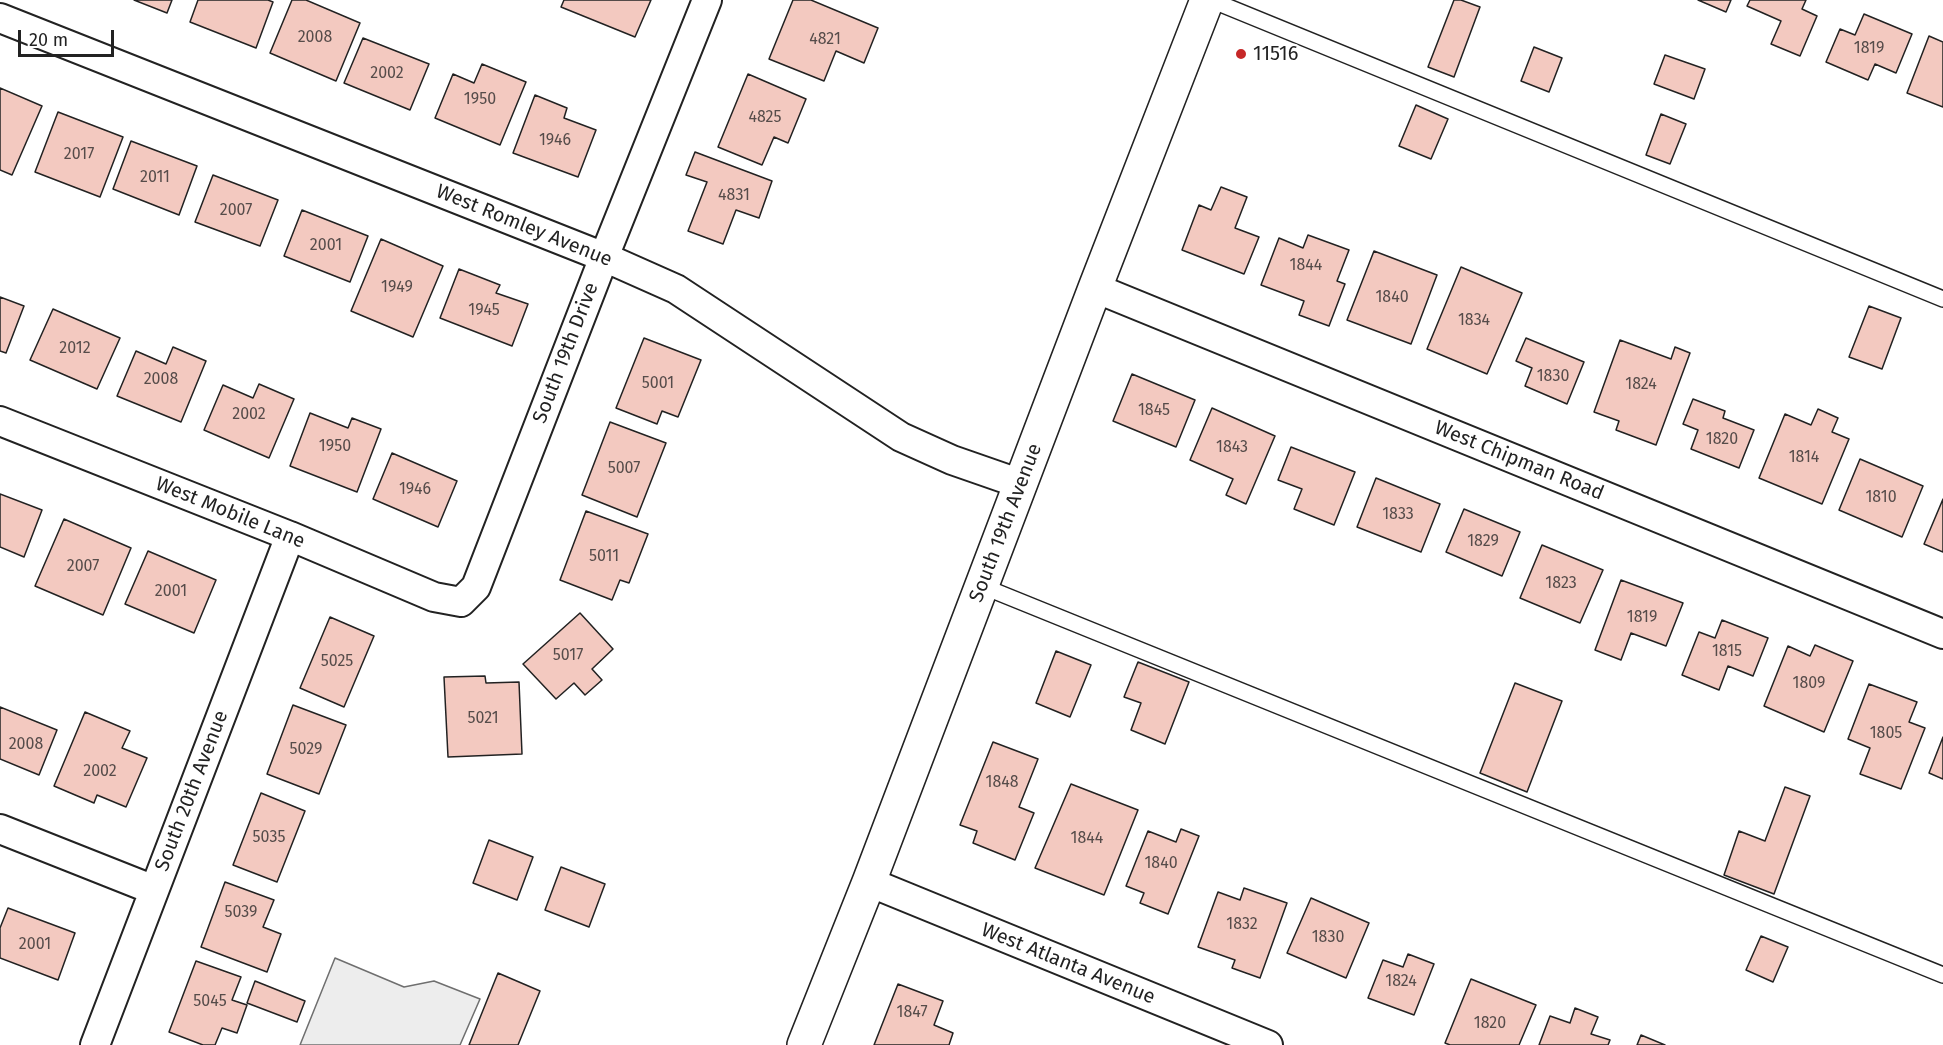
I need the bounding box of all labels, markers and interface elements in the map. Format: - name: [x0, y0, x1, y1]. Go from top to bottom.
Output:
- scale bar: [21, 18, 117, 56]
- house number: 2008: [298, 28, 332, 48]
- text: 20 m: [29, 29, 68, 51]
- house number: 4821: [809, 30, 841, 50]
- house number: 1819: [1854, 39, 1884, 59]
- place label: 11516: [1253, 42, 1298, 66]
- marker: 11516: [1234, 47, 1248, 61]
- house number: 2002: [370, 64, 404, 84]
- house number: 1950: [464, 90, 496, 110]
- house number: 4825: [748, 108, 782, 128]
- house number: 1946: [539, 131, 571, 151]
- house number: 2017: [64, 145, 94, 165]
- house number: 2011: [140, 168, 170, 188]
- street label: West Romley Avenue: [432, 180, 616, 272]
- house number: 4831: [718, 186, 750, 206]
- house number: 2007: [220, 201, 252, 221]
- house number: 2001: [310, 236, 342, 256]
- house number: 1844: [1290, 256, 1322, 276]
- house number: 1949: [381, 278, 413, 298]
- street label: South 19th Drive: [528, 279, 604, 427]
- house number: 1840: [1375, 288, 1409, 308]
- house number: 1945: [468, 301, 500, 321]
- house number: 1834: [1458, 311, 1490, 331]
- house number: 2012: [59, 339, 91, 359]
- house number: 1830: [1537, 367, 1569, 387]
- house number: 2008: [144, 370, 178, 390]
- house number: 5001: [642, 374, 674, 394]
- house number: 1824: [1625, 375, 1657, 395]
- house number: 1845: [1138, 401, 1170, 421]
- house number: 2002: [232, 405, 266, 425]
- street label: West Chipman Road: [1431, 416, 1607, 506]
- house number: 1820: [1706, 430, 1738, 450]
- house number: 1950: [319, 437, 351, 457]
- house number: 1843: [1216, 438, 1248, 458]
- street label: South 19th Avenue: [965, 440, 1047, 606]
- house number: 1814: [1789, 448, 1819, 468]
- house number: 5007: [608, 459, 640, 479]
- street label: West Mobile Lane: [152, 472, 308, 554]
- house number: 1946: [399, 480, 431, 500]
- house number: 1810: [1865, 488, 1897, 508]
- house number: 1833: [1382, 505, 1414, 525]
- house number: 1829: [1467, 532, 1499, 552]
- house number: 5011: [589, 547, 619, 567]
- house number: 2007: [67, 557, 99, 577]
- house number: 1823: [1545, 574, 1577, 594]
- house number: 2001: [155, 582, 187, 602]
- house number: 1819: [1627, 608, 1657, 628]
- house number: 1815: [1712, 642, 1742, 662]
- house number: 5017: [553, 646, 583, 666]
- house number: 5025: [321, 652, 353, 672]
- house number: 1809: [1793, 674, 1825, 694]
- street label: South 20th Avenue: [150, 707, 234, 875]
- house number: 5021: [467, 709, 499, 729]
- house number: 1805: [1870, 724, 1902, 744]
- house number: 2008: [9, 735, 43, 755]
- house number: 5029: [290, 740, 322, 760]
- house number: 2002: [83, 762, 117, 782]
- house number: 1848: [985, 773, 1019, 793]
- house number: 5035: [253, 828, 285, 848]
- house number: 1844: [1071, 829, 1103, 849]
- house number: 1840: [1144, 854, 1178, 874]
- house number: 5039: [225, 903, 257, 923]
- house number: 1832: [1226, 915, 1258, 935]
- street label: West Atlanta Avenue: [977, 918, 1159, 1010]
- house number: 1830: [1312, 928, 1344, 948]
- house number: 2001: [19, 935, 51, 955]
- house number: 1824: [1385, 972, 1417, 992]
- house number: 5045: [193, 992, 227, 1012]
- house number: 1847: [897, 1003, 927, 1023]
- house number: 1820: [1474, 1014, 1506, 1034]

